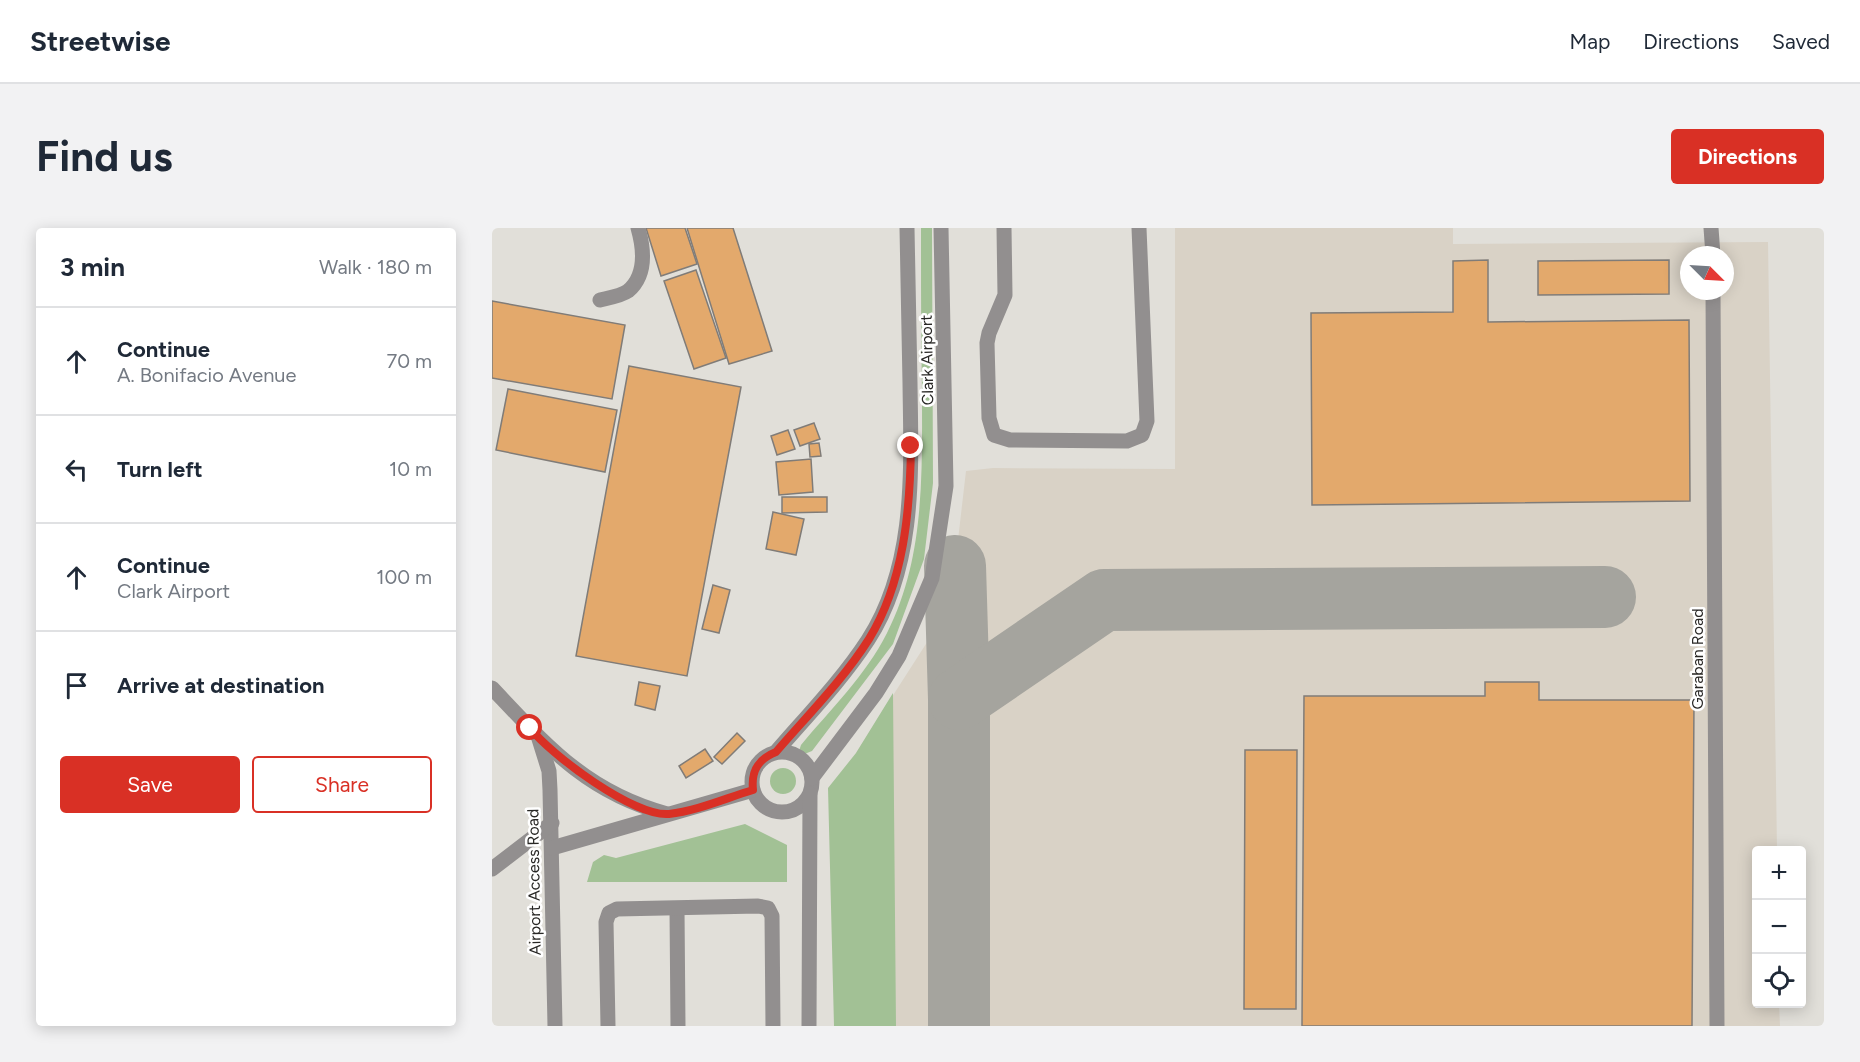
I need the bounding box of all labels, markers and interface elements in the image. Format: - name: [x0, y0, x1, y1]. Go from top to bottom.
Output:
- text: Streetwise: [30, 24, 170, 58]
- text: Map: [1569, 29, 1610, 54]
- text: Directions: [1643, 29, 1739, 54]
- text: Saved: [1772, 29, 1830, 54]
- button: Directions: [1671, 129, 1824, 184]
- text: Find us: [36, 131, 173, 182]
- north arrow: [1680, 246, 1734, 300]
- text: 3 min: [60, 251, 125, 283]
- text: Walk · 180 m: [319, 255, 432, 279]
- street label: Clark Airport: [917, 315, 937, 405]
- text: Continue: [117, 336, 210, 363]
- icon: ahead: [60, 345, 93, 378]
- text: 70 m: [386, 349, 432, 373]
- text: A. Bonifacio Avenue: [117, 363, 296, 387]
- route end: [897, 432, 923, 458]
- icon: left: [60, 453, 93, 486]
- text: Turn left: [117, 456, 203, 483]
- text: 10 m: [389, 457, 432, 481]
- text: Continue: [117, 552, 210, 579]
- icon: ahead: [60, 561, 93, 594]
- text: 100 m: [376, 565, 432, 589]
- text: Clark Airport: [117, 579, 230, 603]
- street label: Garaban Road: [1688, 608, 1707, 710]
- icon: arrive: [60, 669, 93, 702]
- text: Arrive at destination: [117, 672, 325, 699]
- route start: [516, 714, 542, 740]
- button: Save: [60, 756, 240, 813]
- button: Share: [252, 756, 432, 813]
- street label: Airport Access Road: [523, 809, 545, 955]
- map controls: [1752, 846, 1806, 1008]
- button: +: [1752, 846, 1806, 900]
- button: −: [1752, 900, 1806, 954]
- button: locate: [1752, 954, 1806, 1008]

